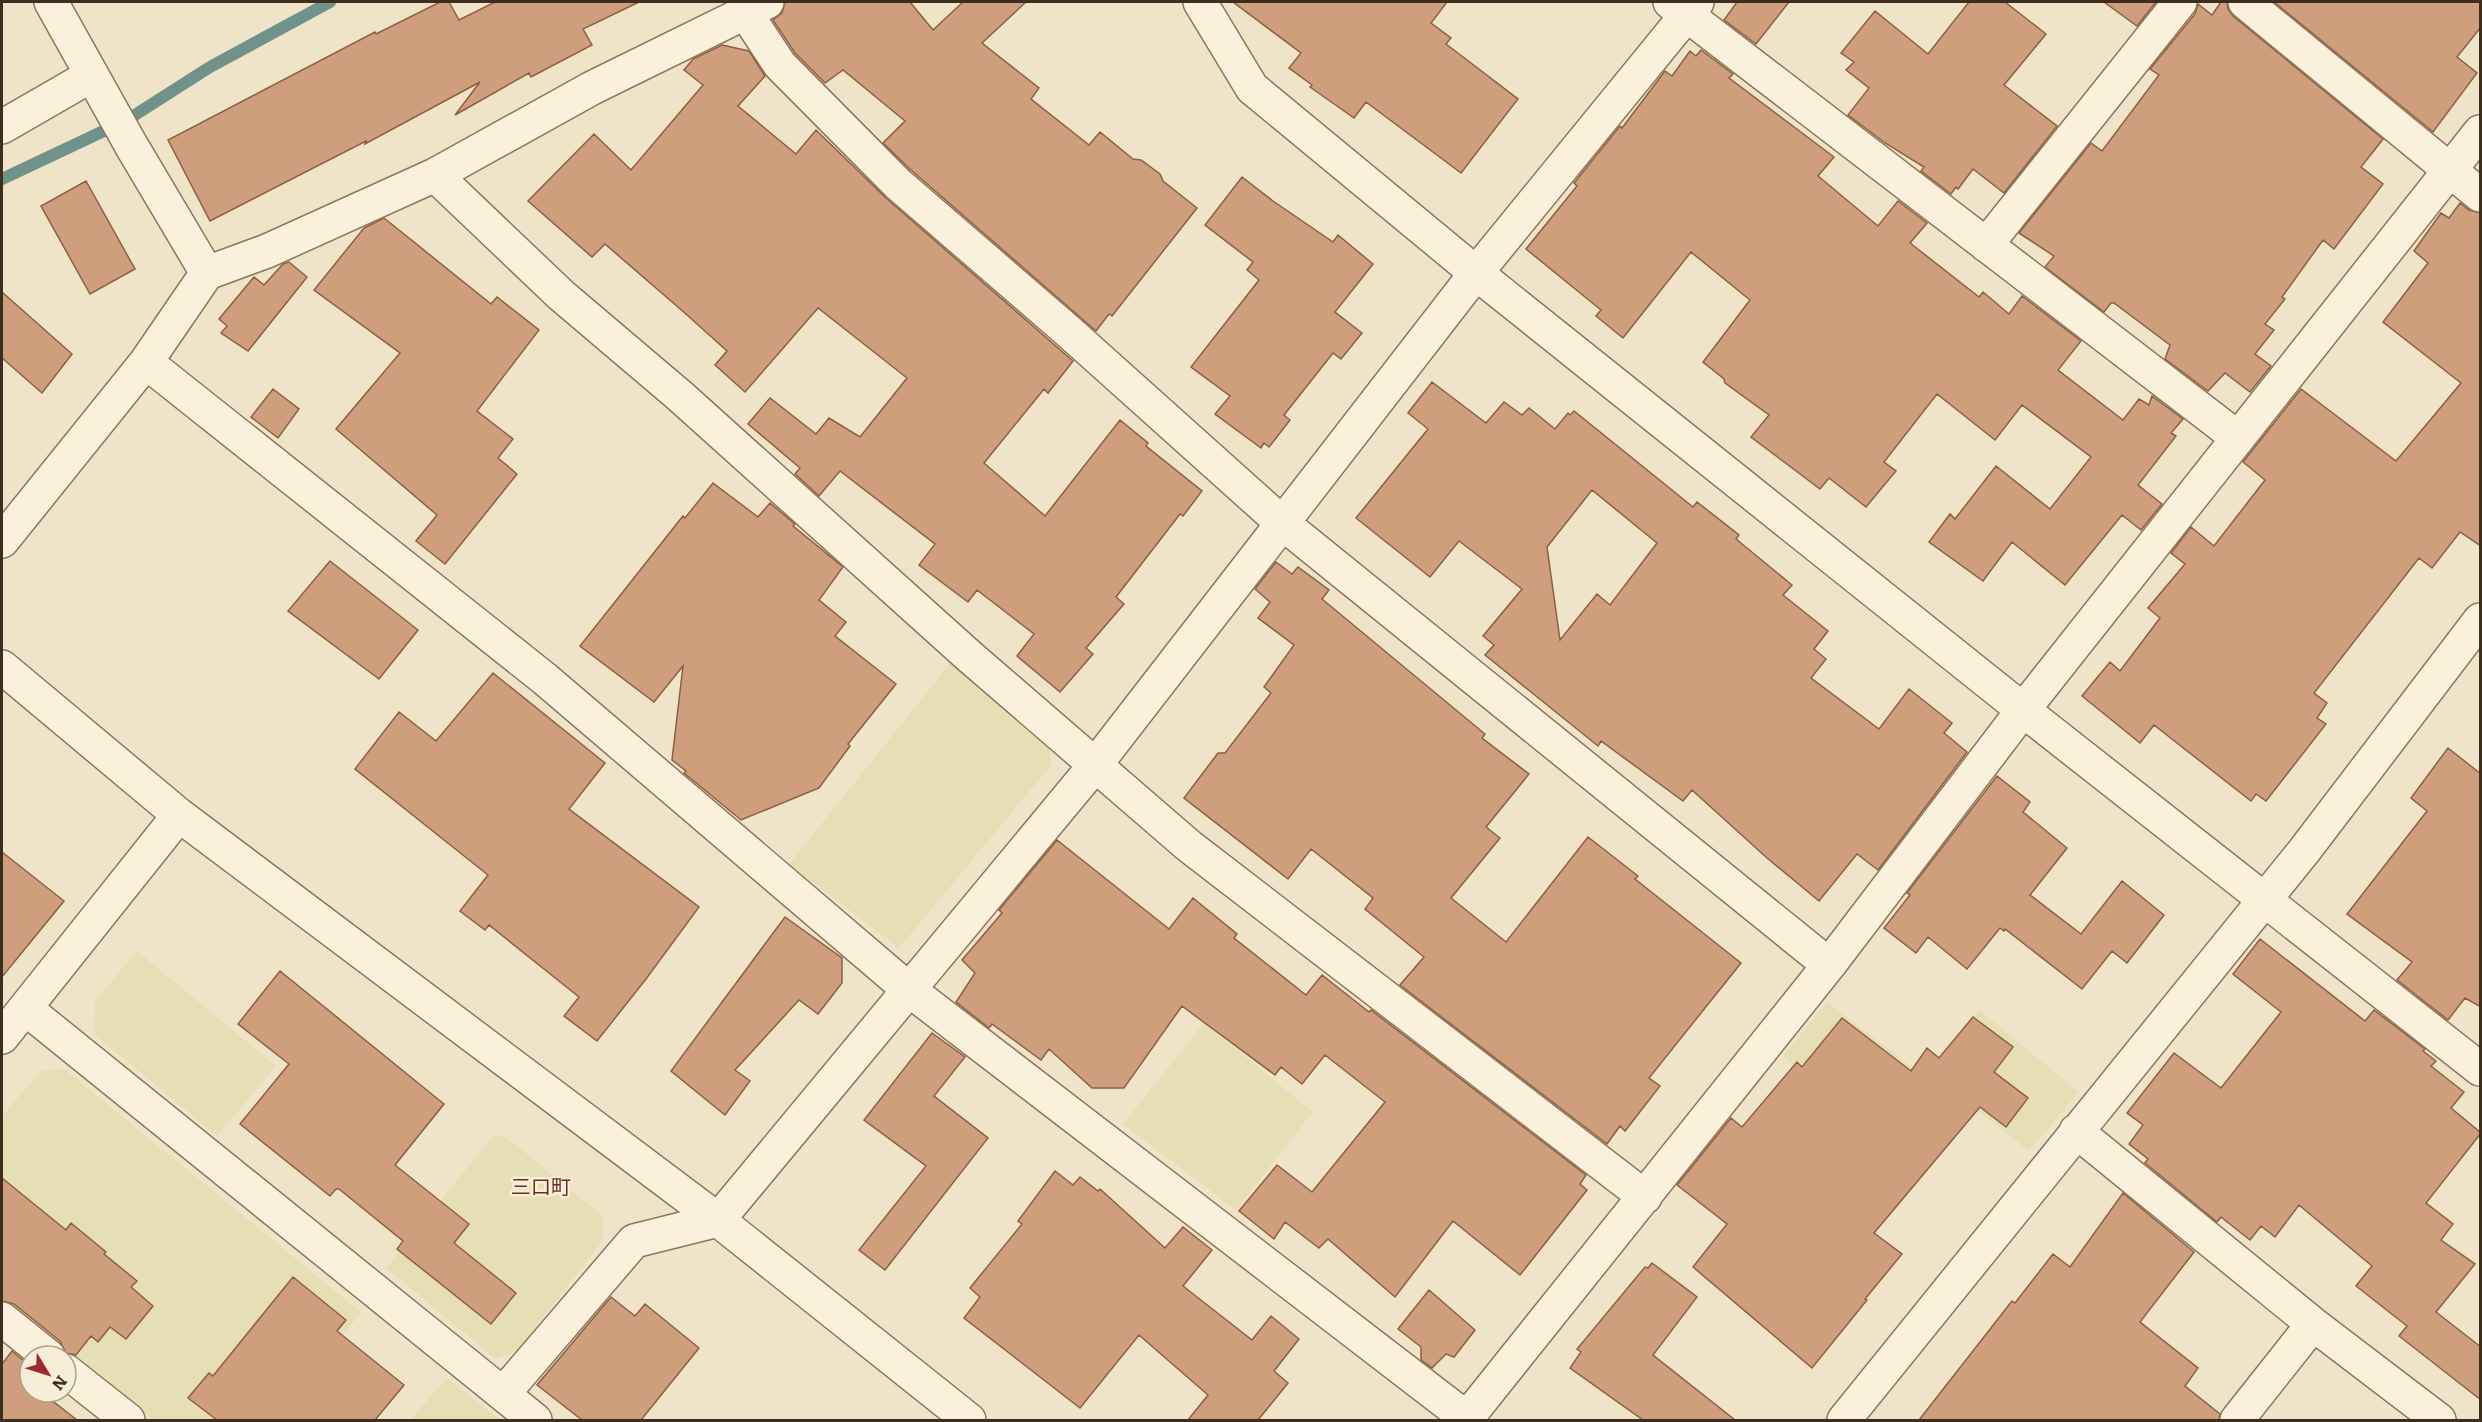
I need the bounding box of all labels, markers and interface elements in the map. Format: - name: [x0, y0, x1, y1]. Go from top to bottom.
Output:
- district label: 三口町: [511, 1170, 571, 1200]
- north arrow: [18, 1344, 78, 1404]
- text: N: [47, 1371, 74, 1397]

